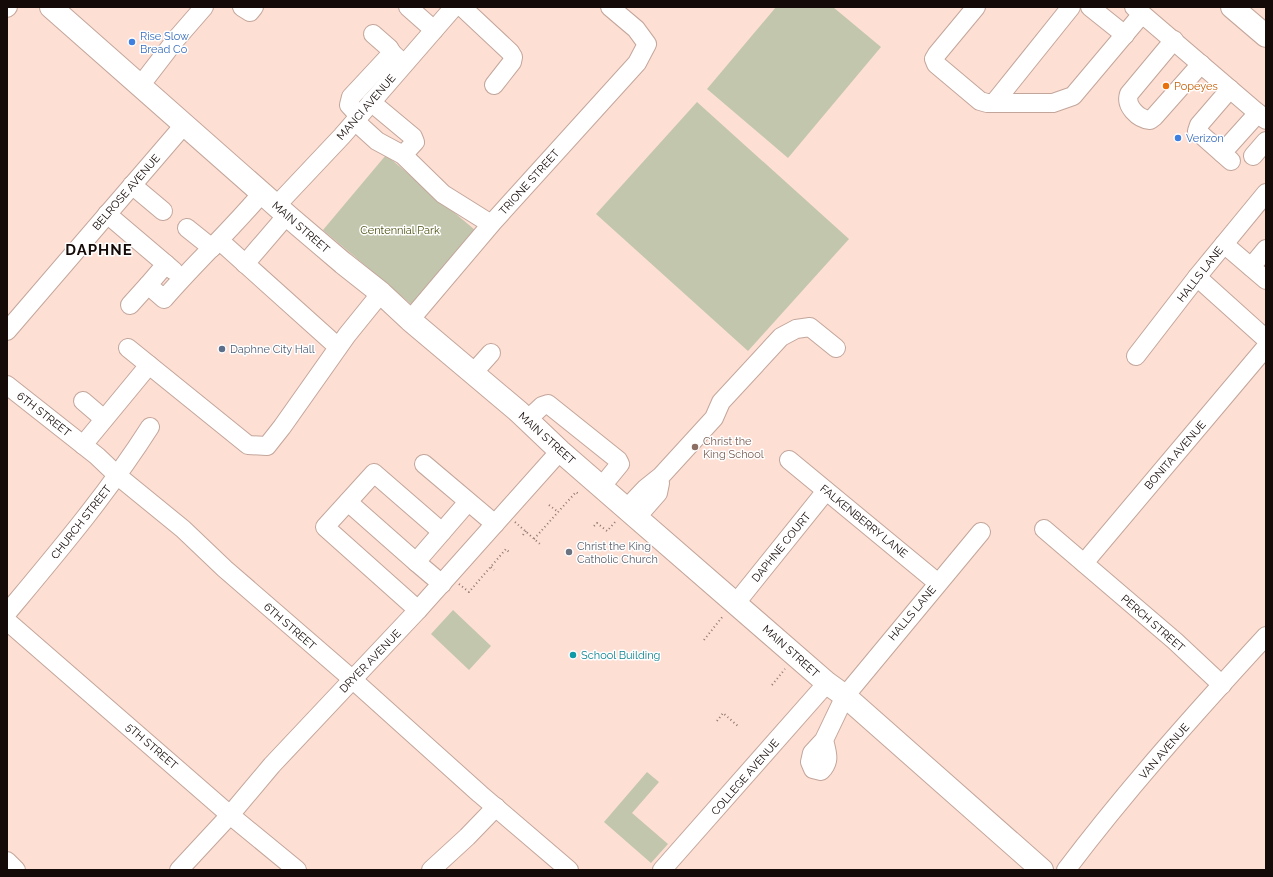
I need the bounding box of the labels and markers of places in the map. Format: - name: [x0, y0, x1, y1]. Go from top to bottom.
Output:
- place label: Rise Slow Bread Co: [140, 30, 189, 56]
- marker: Rise Slow Bread Co: [127, 37, 137, 47]
- place label: Popeyes: [1174, 80, 1218, 93]
- marker: Popeyes: [1161, 81, 1171, 91]
- place label: Verizon: [1186, 132, 1224, 145]
- marker: Verizon: [1173, 133, 1183, 143]
- place label: Daphne City Hall: [230, 343, 315, 356]
- marker: Daphne City Hall: [217, 344, 227, 354]
- place label: Christ the King School: [703, 435, 764, 461]
- marker: Christ the King School: [690, 442, 700, 452]
- place label: Christ the King Catholic Church: [577, 540, 658, 566]
- marker: Christ the King Catholic Church: [564, 547, 574, 557]
- place label: School Building: [581, 649, 660, 662]
- marker: School Building: [568, 650, 578, 660]

